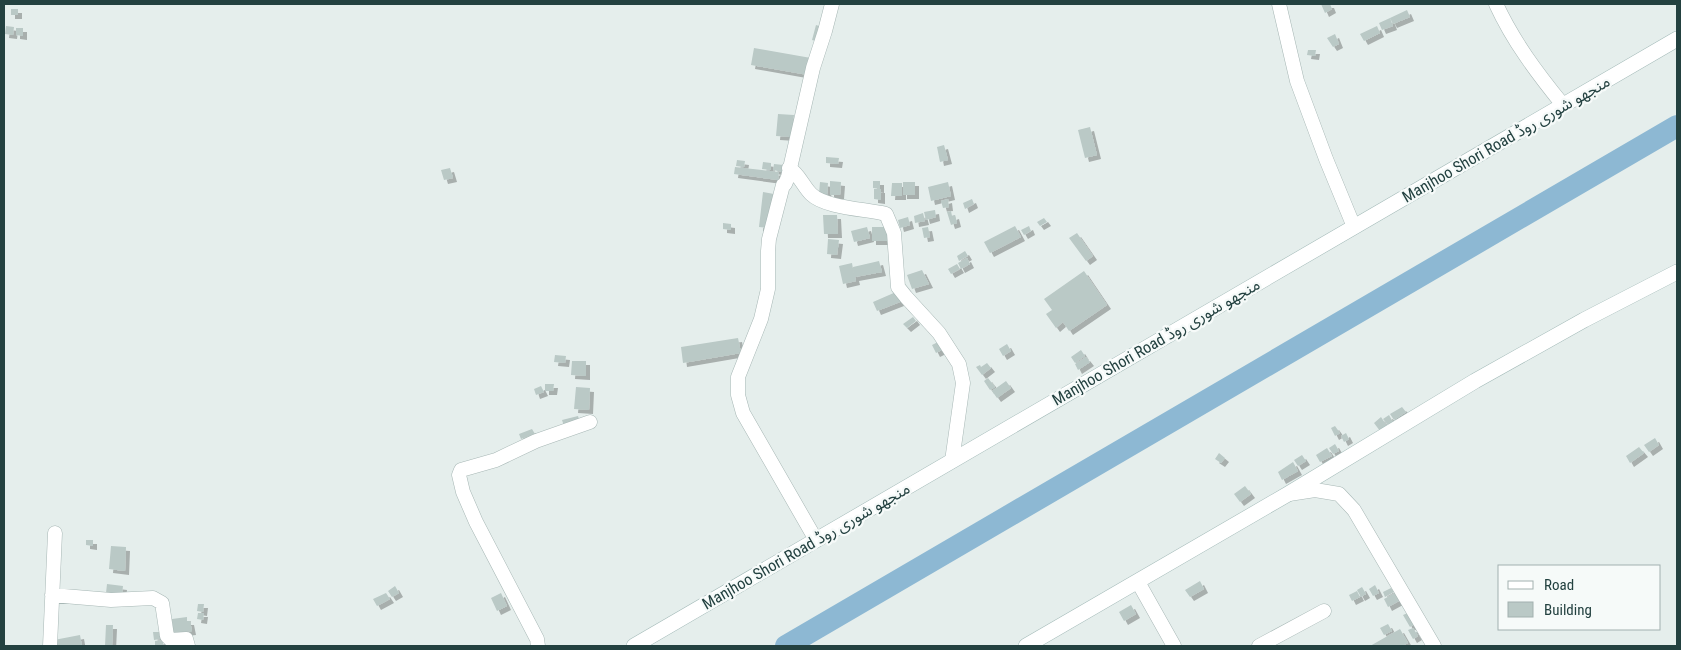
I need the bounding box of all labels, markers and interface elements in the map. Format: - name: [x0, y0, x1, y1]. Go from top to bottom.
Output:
- street label: Manjhoo Shori Road منجھو شوری روڈ: [1399, 72, 1613, 206]
- street label: Manjhoo Shori Road منجھو شوری روڈ: [1049, 275, 1263, 409]
- street label: Manjhoo Shori Road منجھو شوری روڈ: [699, 479, 913, 613]
- legend: [1498, 565, 1661, 630]
- text: Road: [1544, 576, 1574, 594]
- text: Building: [1544, 601, 1592, 619]

